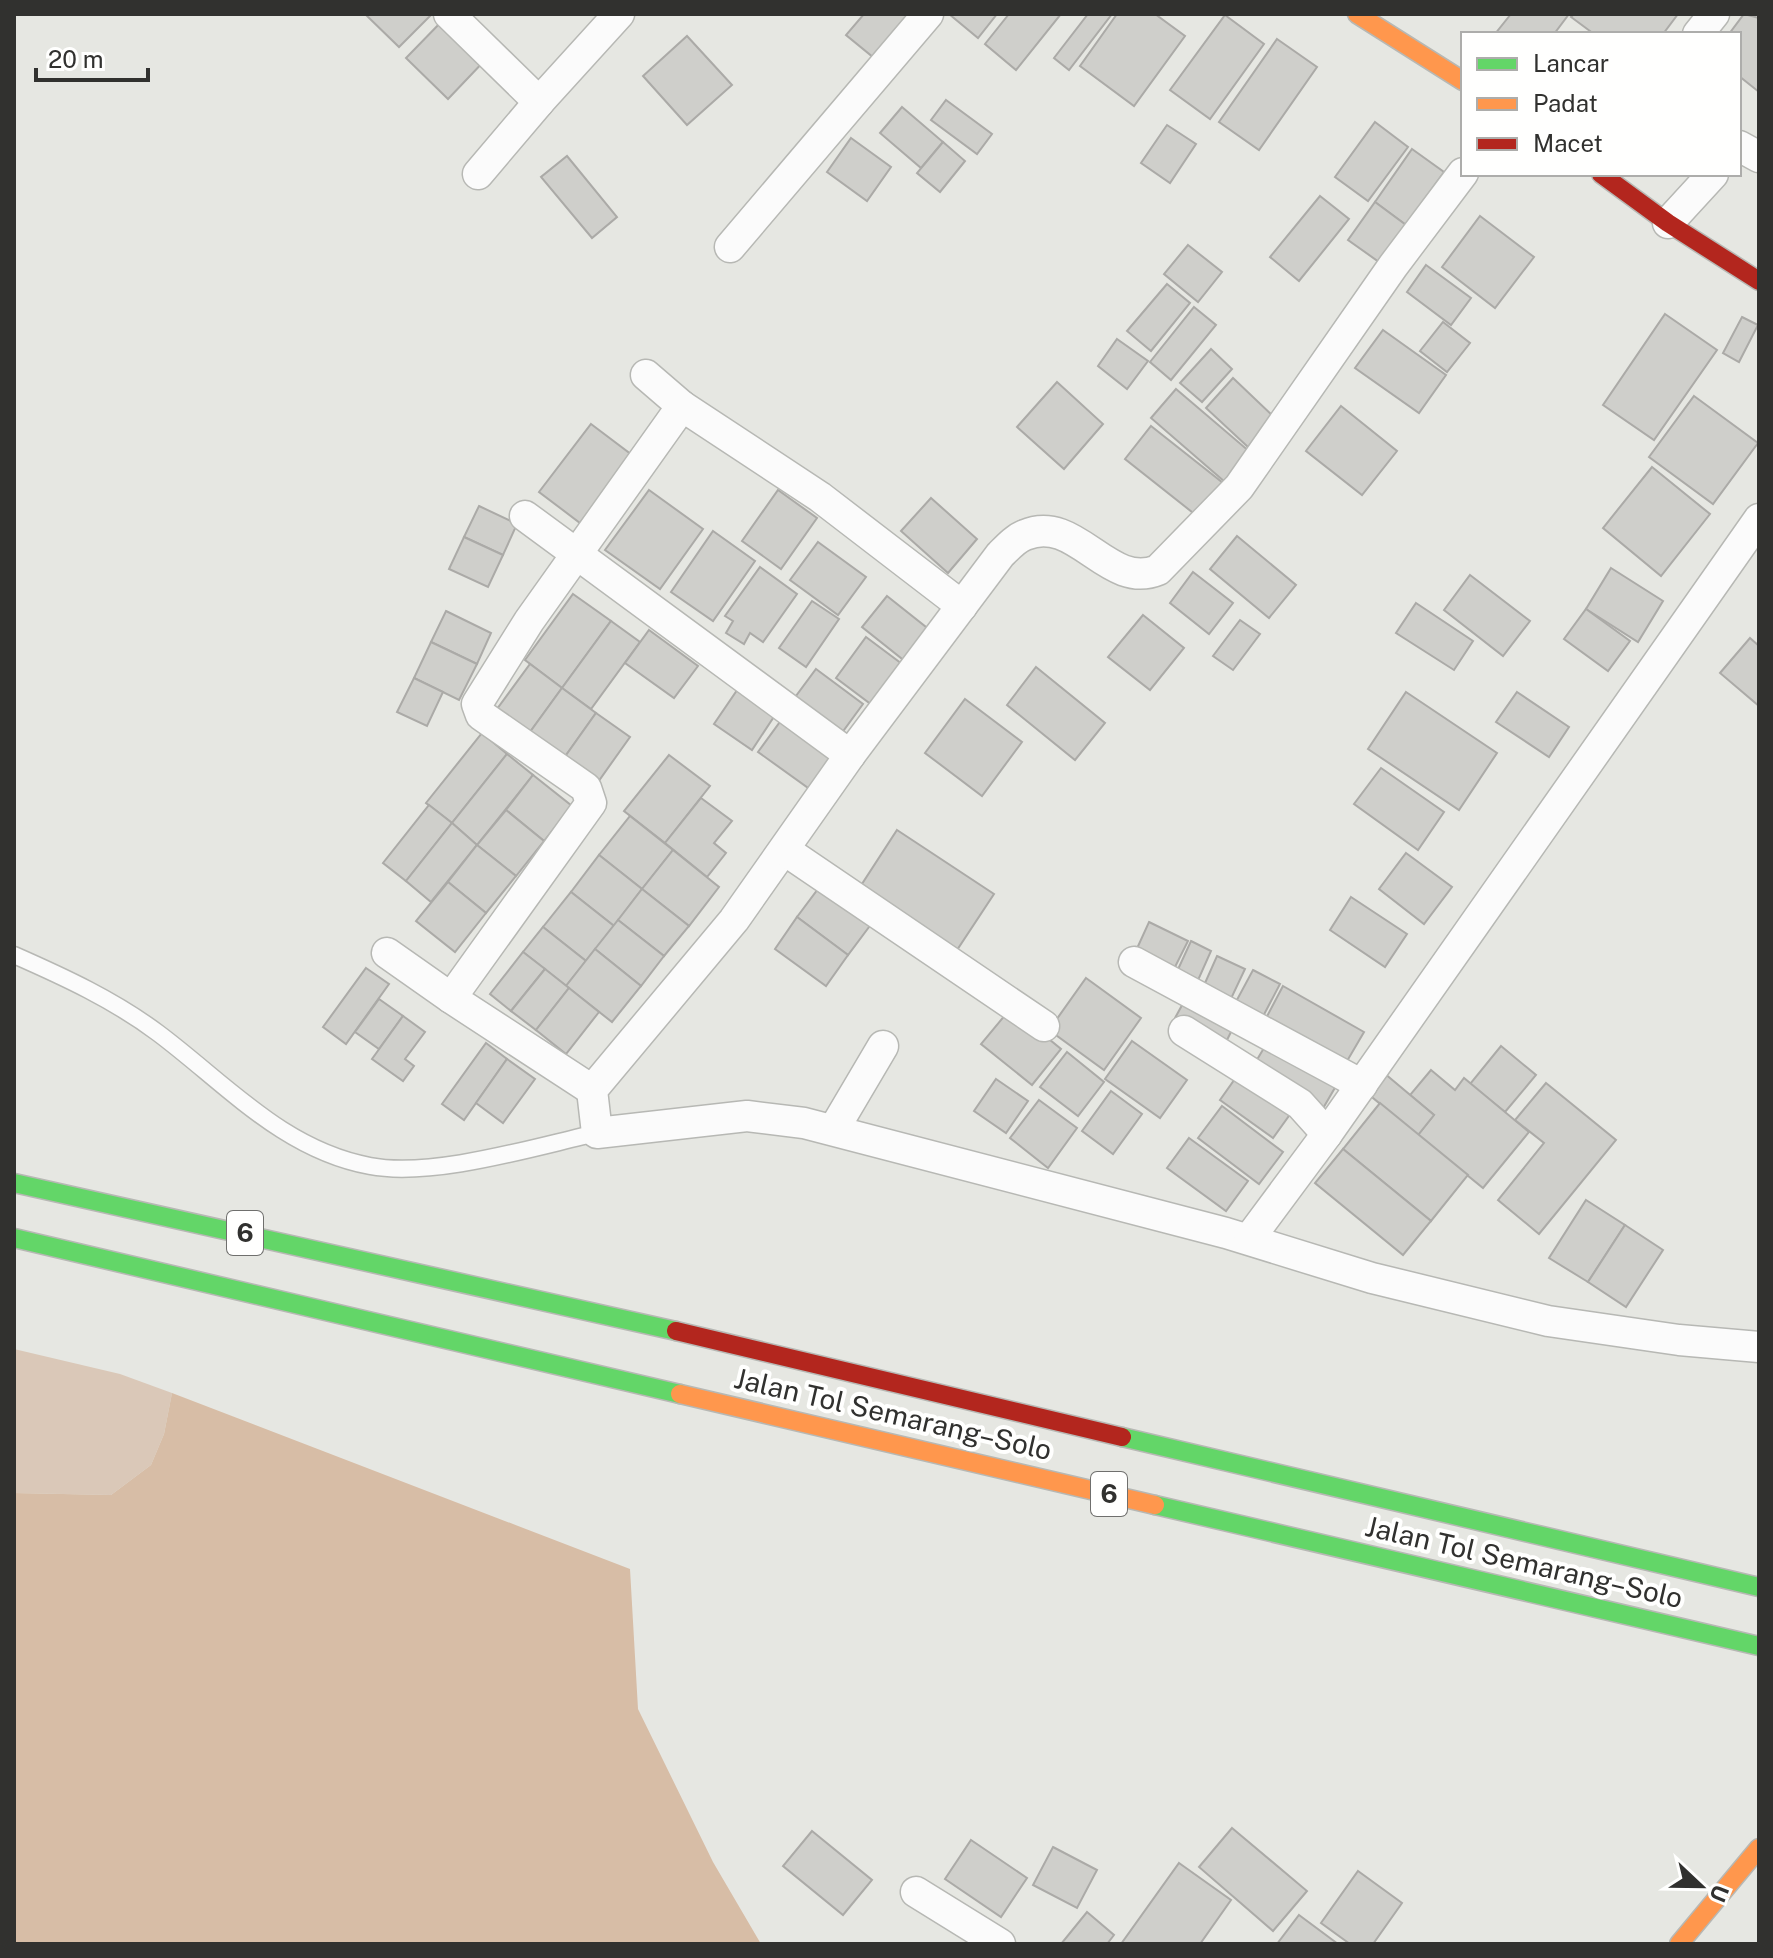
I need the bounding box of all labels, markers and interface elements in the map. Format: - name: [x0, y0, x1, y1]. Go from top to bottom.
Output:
- scale bar: [36, 32, 148, 82]
- legend: [1461, 32, 1741, 176]
- text: 20 m: [48, 45, 104, 73]
- text: Lancar: [1533, 49, 1609, 77]
- text: Padat: [1533, 89, 1598, 117]
- text: Macet: [1533, 129, 1603, 157]
- road number: 6: [227, 1211, 263, 1255]
- street label: Jalan Tol Semarang–Solo: [731, 1361, 1055, 1466]
- road number: 6: [1091, 1472, 1127, 1516]
- street label: Jalan Tol Semarang–Solo: [1362, 1509, 1686, 1614]
- north arrow: [1661, 1846, 1741, 1926]
- text: U: [1705, 1881, 1735, 1906]

